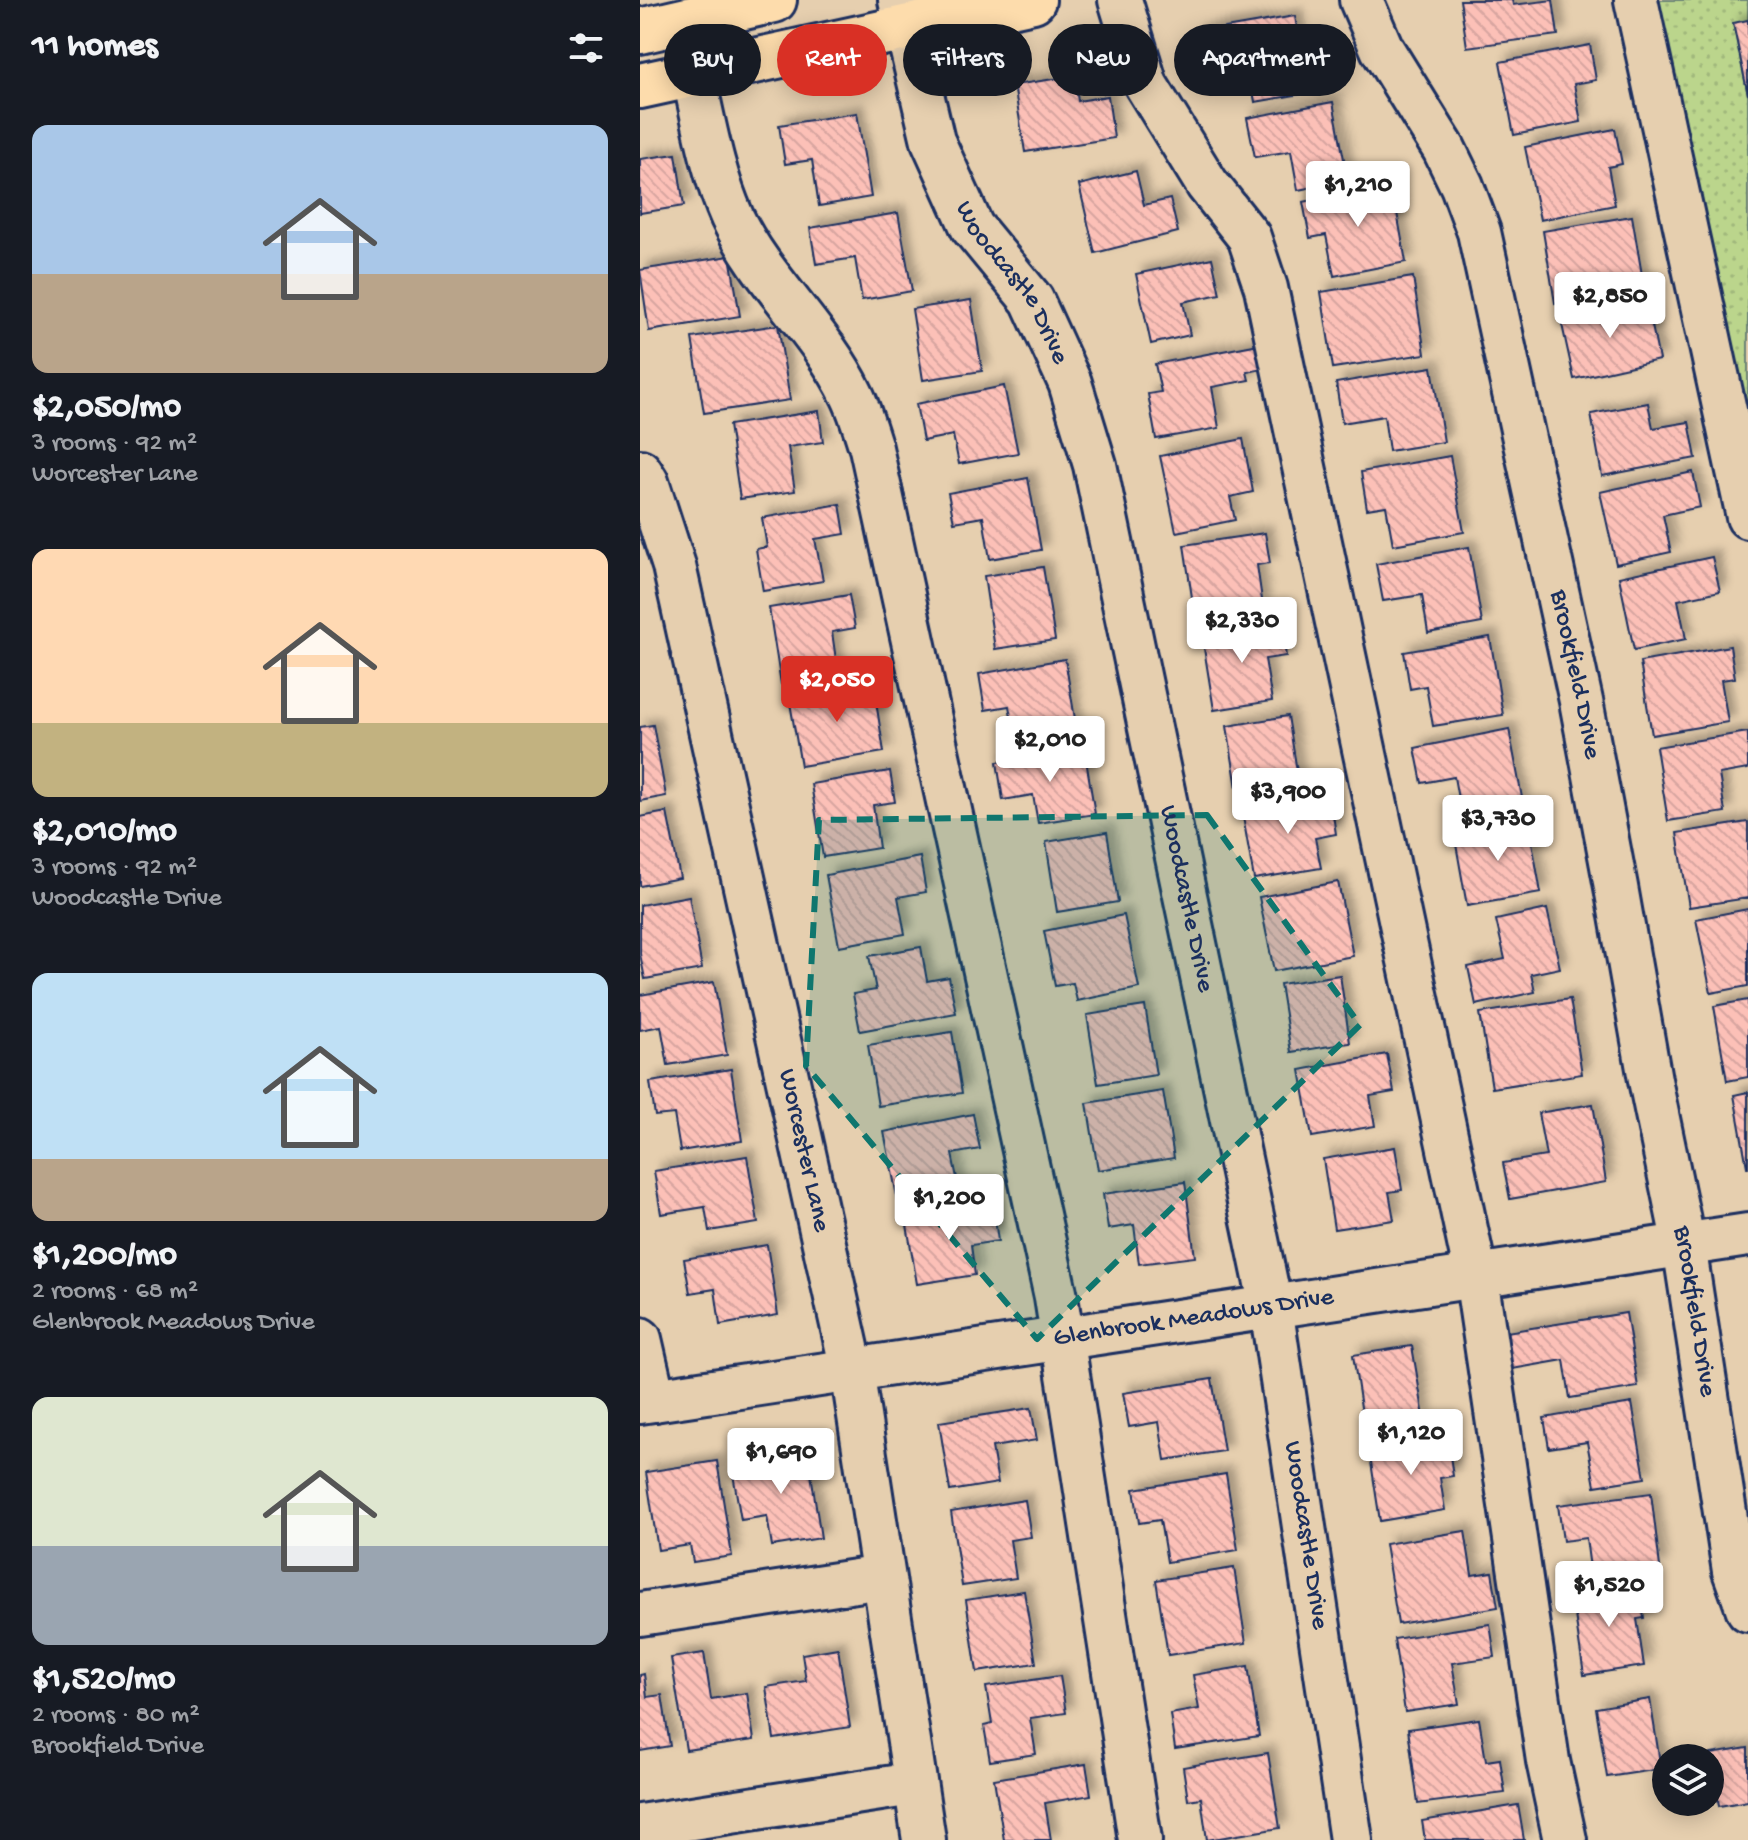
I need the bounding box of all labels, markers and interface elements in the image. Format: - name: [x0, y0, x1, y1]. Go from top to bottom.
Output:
- chip: Buy: [664, 24, 761, 96]
- chip: Rent: [777, 24, 887, 96]
- chip: Filters: [903, 24, 1032, 96]
- chip: New: [1048, 24, 1158, 96]
- chip: Apartment: [1174, 24, 1356, 96]
- icon: filters: [564, 26, 608, 70]
- text: 11 homes: [32, 28, 158, 68]
- pin: $1,210: [1293, 161, 1423, 229]
- text: $1,210: [1324, 171, 1392, 202]
- icon: home: [248, 177, 392, 321]
- street label: Woodcastle Drive: [947, 197, 1075, 370]
- pin: $2,850: [1545, 272, 1675, 340]
- text: $2,850: [1572, 282, 1648, 313]
- text: $2,050/mo: [32, 389, 181, 429]
- text: 3 rooms · 92 m²: [32, 429, 197, 460]
- text: Worcester Lane: [32, 460, 198, 491]
- street label: Brookfield Drive: [1542, 586, 1607, 762]
- pin: $2,330: [1177, 597, 1307, 665]
- icon: home: [248, 601, 392, 745]
- text: $2,330: [1205, 607, 1279, 638]
- pin: $2,050: [772, 656, 902, 724]
- text: $2,050: [799, 666, 875, 697]
- pin: $2,010: [985, 716, 1115, 784]
- text: $2,010: [1014, 726, 1086, 757]
- pin: $3,900: [1223, 768, 1353, 836]
- text: $3,900: [1250, 778, 1326, 809]
- pin: $3,730: [1433, 795, 1563, 863]
- street label: Woodcastle Drive: [1151, 803, 1220, 996]
- text: $3,730: [1460, 805, 1536, 836]
- text: $2,010/mo: [32, 813, 177, 853]
- text: 3 rooms · 92 m²: [32, 853, 197, 884]
- text: Woodcastle Drive: [32, 884, 222, 915]
- icon: home: [248, 1025, 392, 1169]
- street label: Worcester Lane: [770, 1066, 837, 1235]
- pin: $1,200: [884, 1174, 1014, 1242]
- text: $1,200: [913, 1184, 985, 1215]
- street label: Brookfield Drive: [1665, 1222, 1723, 1399]
- text: $1,200/mo: [32, 1237, 177, 1277]
- text: 2 rooms · 68 m²: [32, 1277, 198, 1308]
- street label: Glenbrook Meadows Drive: [1052, 1282, 1336, 1355]
- text: Glenbrook Meadows Drive: [32, 1308, 315, 1339]
- pin: $1,120: [1346, 1409, 1476, 1477]
- text: $1,120: [1377, 1419, 1445, 1450]
- pin: $1,690: [716, 1428, 846, 1496]
- text: $1,690: [745, 1438, 817, 1469]
- street label: Woodcastle Drive: [1276, 1439, 1335, 1632]
- icon: home: [248, 1449, 392, 1593]
- pin: $1,520: [1544, 1561, 1674, 1629]
- text: $1,520: [1573, 1571, 1645, 1602]
- text: $1,520/mo: [32, 1661, 176, 1701]
- text: 2 rooms · 80 m²: [32, 1701, 200, 1732]
- text: Brookfield Drive: [32, 1732, 204, 1763]
- map controls: [1652, 1744, 1724, 1816]
- button: layers: [1652, 1744, 1724, 1816]

